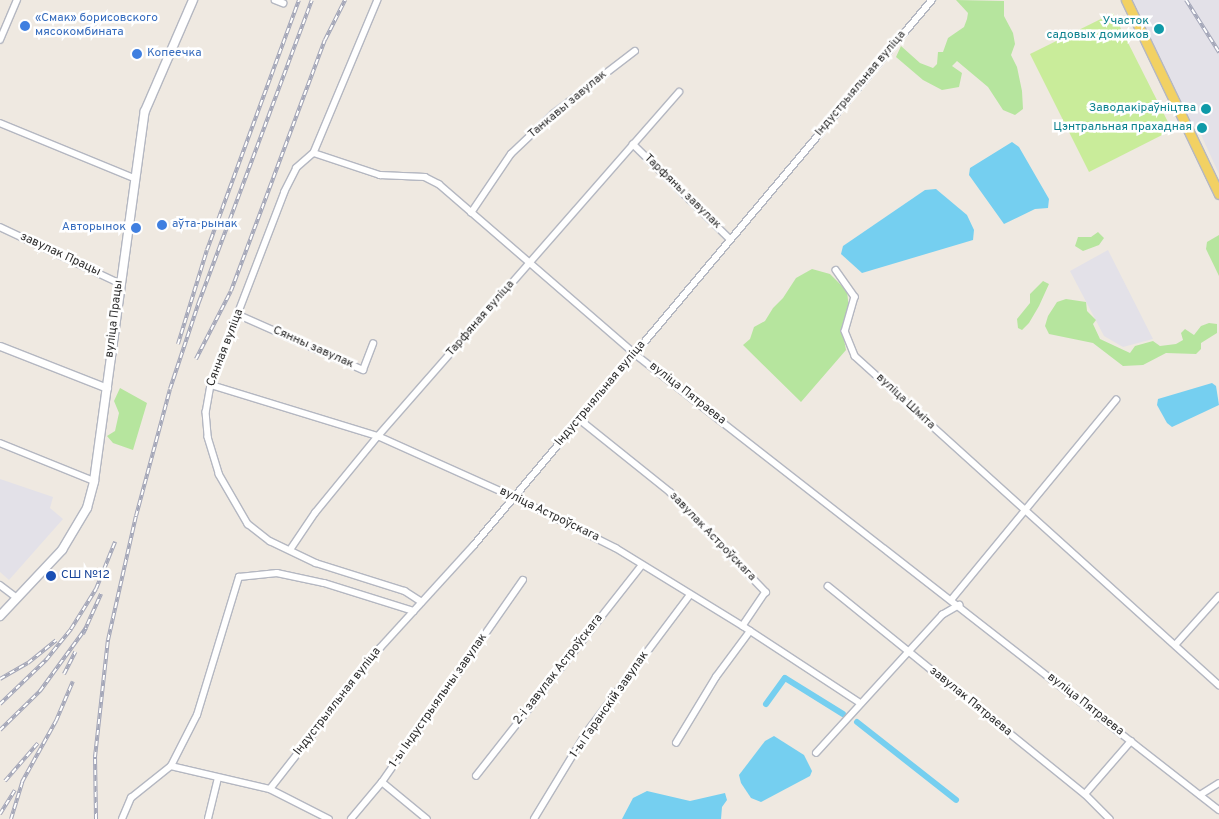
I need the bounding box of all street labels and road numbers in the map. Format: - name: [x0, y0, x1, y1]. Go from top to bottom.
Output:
- street label: Індустрыяльная вуліца: [813, 28, 909, 140]
- street label: Танкавы завулак: [526, 68, 610, 142]
- street label: Тарфяны завулак: [640, 152, 724, 232]
- street label: завулак Працы: [17, 230, 103, 280]
- street label: Тарфяная вуліца: [444, 278, 518, 360]
- street label: вуліца Працы: [103, 279, 127, 359]
- street label: Сянная вуліца: [205, 307, 247, 389]
- street label: Сянны завулак: [270, 324, 356, 372]
- street label: Індустрыяльная вуліца: [553, 338, 649, 450]
- street label: вуліца Пятраева: [646, 360, 728, 428]
- street label: вуліца Шміта: [872, 371, 938, 433]
- street label: вуліца Астроўскага: [496, 484, 602, 546]
- street label: завулак Астроўскага: [665, 489, 759, 585]
- street label: 2-і завулак Астроўскага: [511, 612, 607, 728]
- street label: 1-ы Індустрыяльны завулак: [387, 631, 491, 771]
- street label: Індустрыяльная вуліца: [291, 645, 385, 759]
- street label: 1-ы Гаранскій завулак: [568, 649, 652, 761]
- street label: завулак Пятраева: [926, 664, 1014, 740]
- street label: вуліца Пятраева: [1044, 671, 1126, 739]

